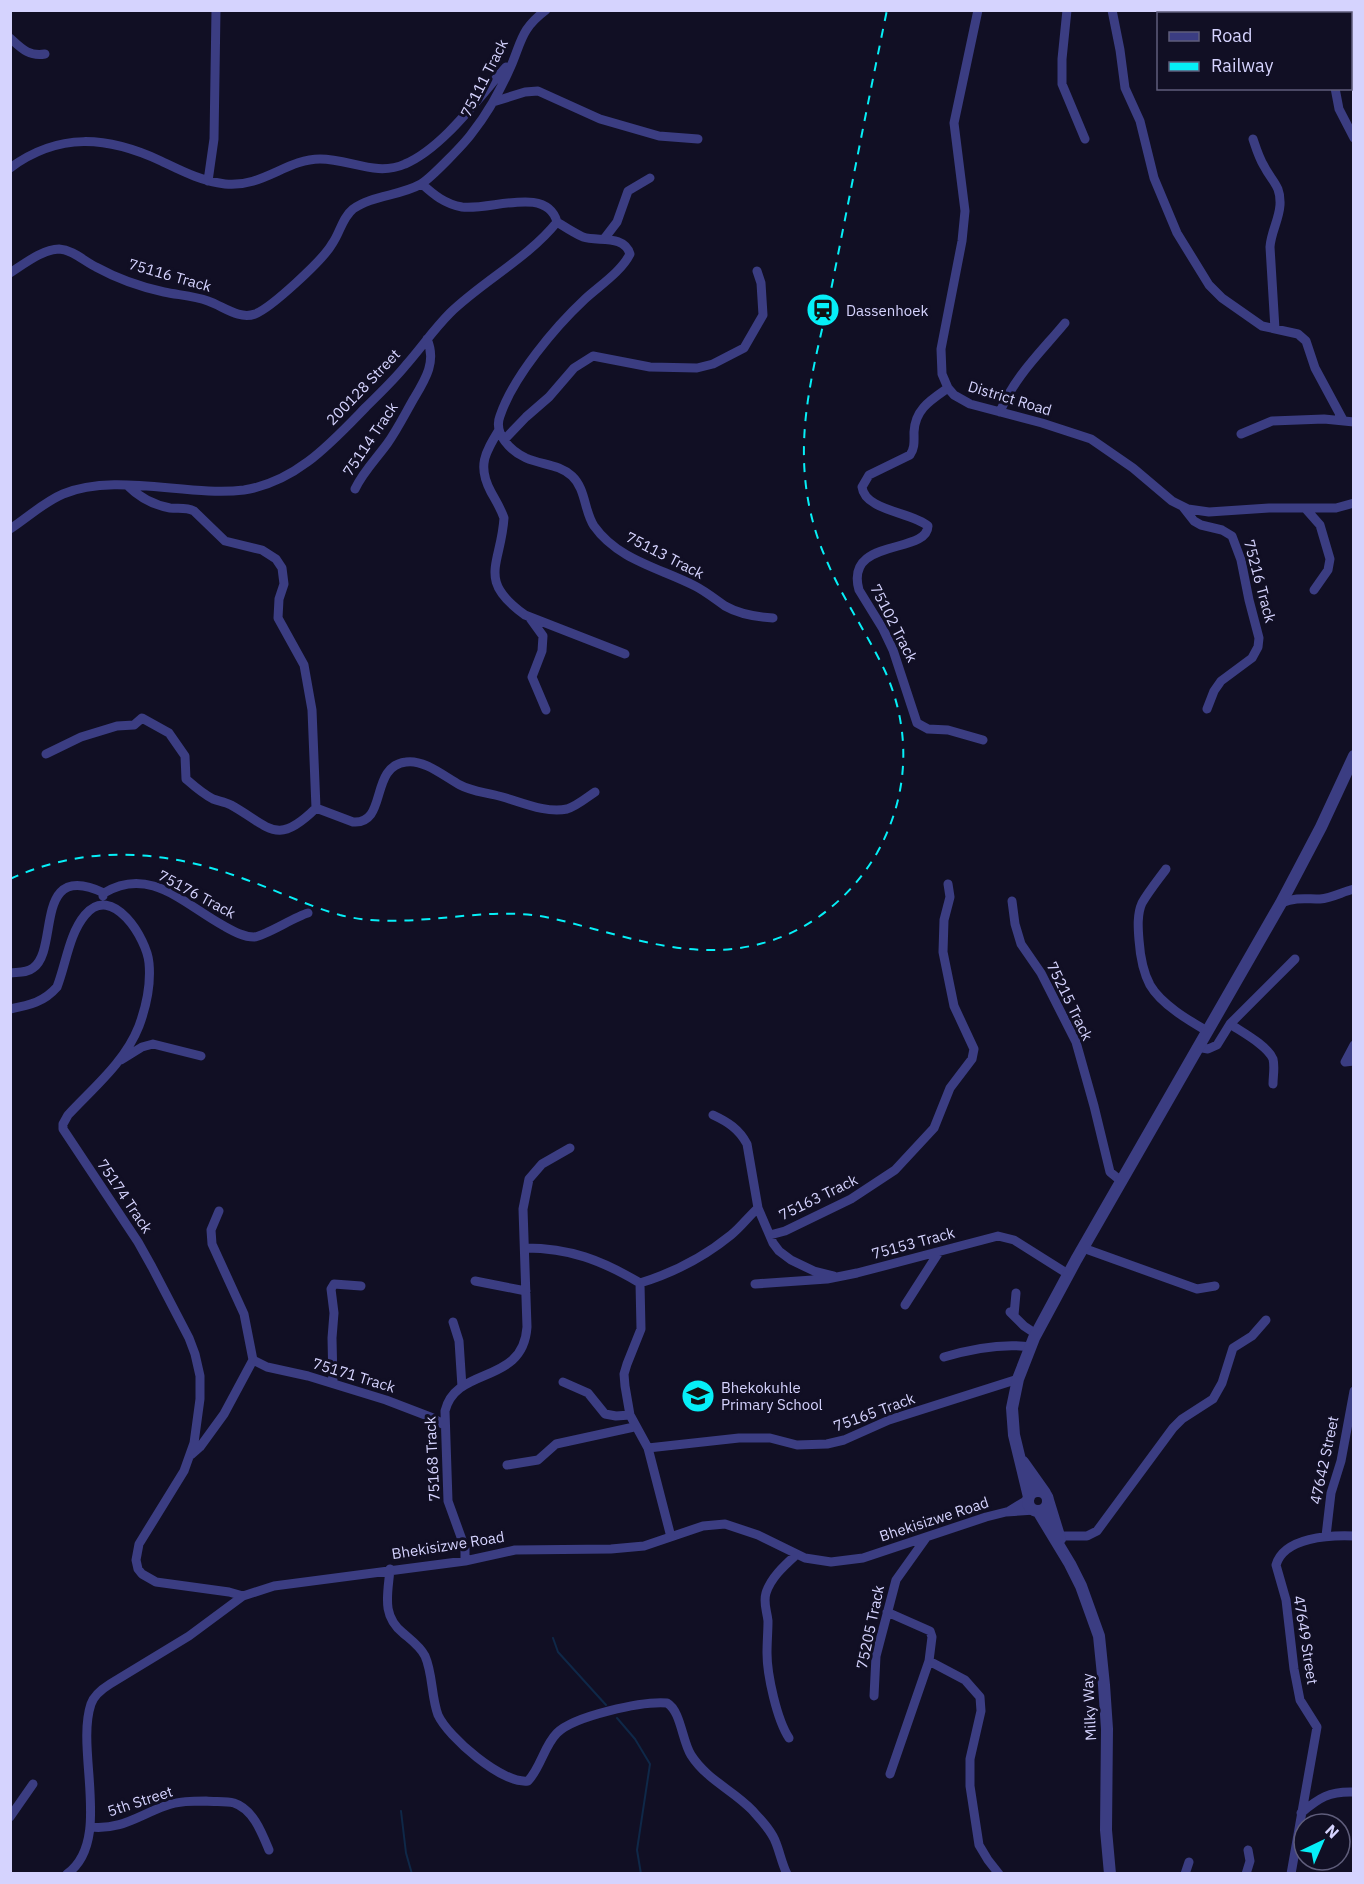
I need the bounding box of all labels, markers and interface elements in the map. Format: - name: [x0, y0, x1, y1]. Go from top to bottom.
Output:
- legend: [1157, 12, 1352, 90]
- text: Road: [1211, 24, 1252, 47]
- street label: 75111 Track: [456, 36, 512, 120]
- text: Railway: [1211, 54, 1273, 77]
- street label: 75116 Track: [126, 254, 214, 296]
- station icon: Dassenhoek: [805, 292, 841, 328]
- place label: Dassenhoek: [846, 301, 929, 320]
- street label: 200128 Street: [322, 345, 404, 429]
- street label: District Road: [966, 376, 1054, 420]
- street label: 75114 Track: [338, 398, 402, 480]
- street label: 75113 Track: [623, 527, 707, 583]
- street label: 75216 Track: [1240, 537, 1280, 625]
- street label: 75102 Track: [866, 581, 922, 665]
- street label: 75176 Track: [155, 866, 239, 922]
- street label: 75215 Track: [1043, 958, 1097, 1044]
- street label: 75174 Track: [93, 1155, 157, 1237]
- street label: 75163 Track: [775, 1170, 861, 1224]
- street label: 75153 Track: [869, 1223, 957, 1263]
- street label: 75171 Track: [310, 1353, 398, 1397]
- school or university icon: Bhekokuhle Primary School: [680, 1378, 716, 1414]
- place label: Bhekokuhle Primary School: [721, 1378, 823, 1414]
- street label: 75165 Track: [831, 1388, 917, 1436]
- street label: 47642 Street: [1305, 1414, 1343, 1506]
- street label: 75168 Track: [420, 1416, 444, 1502]
- street label: Bhekisizwe Road: [877, 1492, 991, 1546]
- street label: Bhekisizwe Road: [390, 1527, 506, 1563]
- street label: 75205 Track: [852, 1583, 888, 1671]
- street label: 47649 Street: [1290, 1594, 1322, 1686]
- street label: Milky Way: [1078, 1672, 1100, 1741]
- street label: 5th Street: [105, 1782, 175, 1820]
- north arrow: [1292, 1812, 1352, 1872]
- text: N: [1321, 1820, 1344, 1842]

